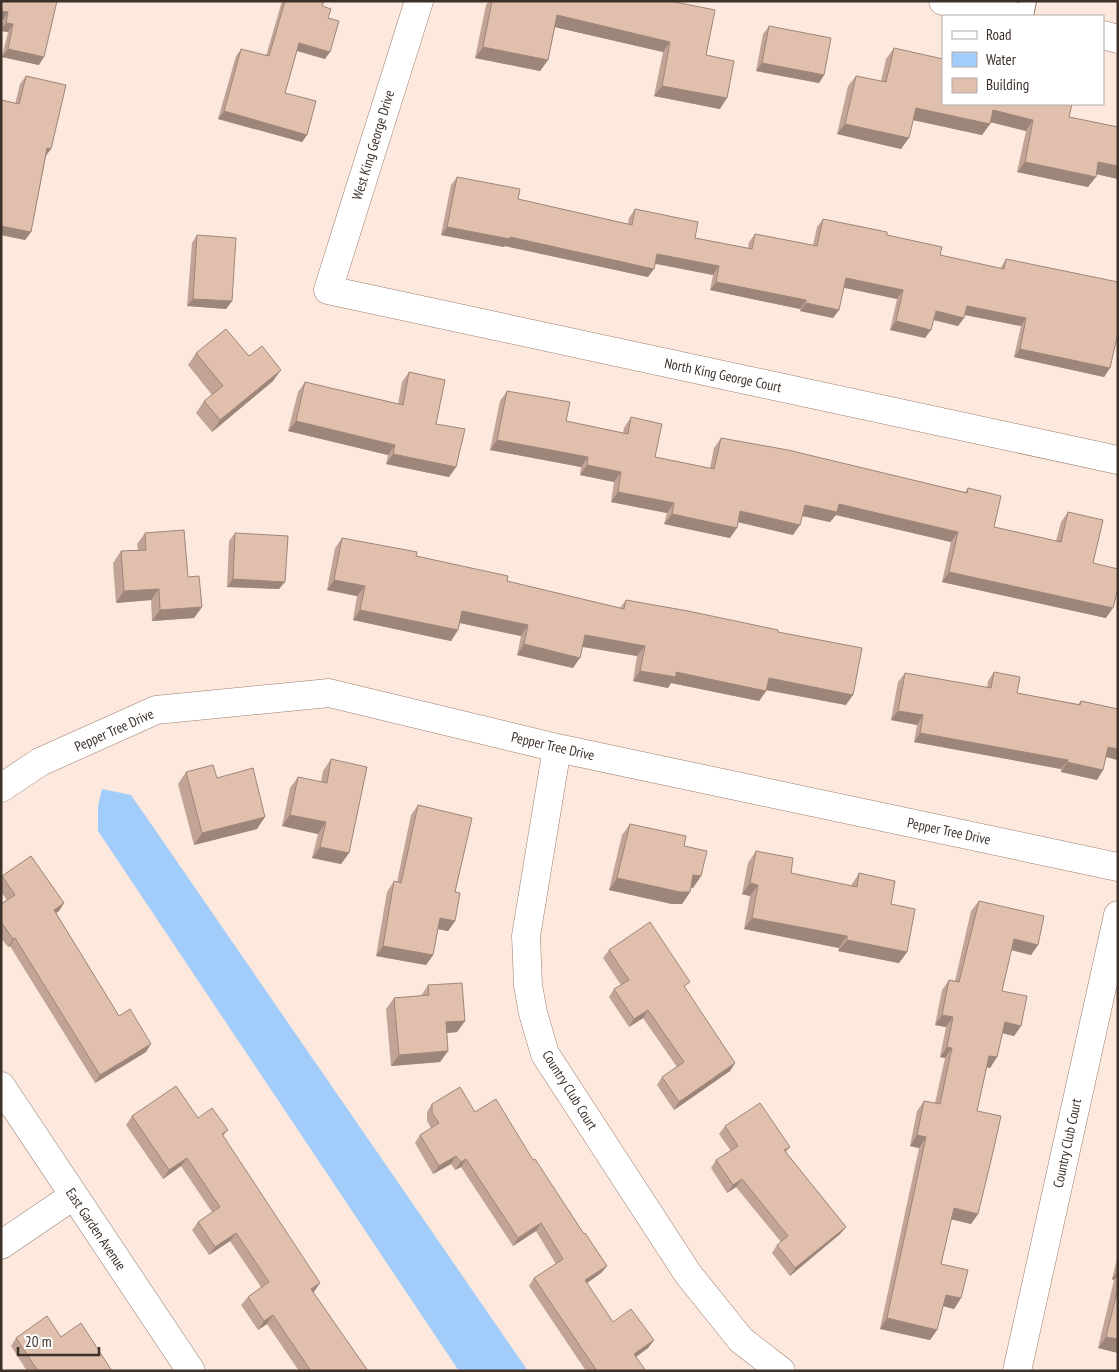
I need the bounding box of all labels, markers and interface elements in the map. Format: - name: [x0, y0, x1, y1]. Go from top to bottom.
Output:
- legend: [942, 15, 1104, 105]
- text: Road: [986, 25, 1012, 44]
- text: Water: [986, 50, 1017, 69]
- text: Building: [986, 75, 1029, 94]
- street label: West King George Drive: [348, 88, 398, 202]
- street label: North King George Court: [663, 354, 783, 396]
- street label: Pepper Tree Drive: [72, 704, 157, 755]
- street label: Pepper Tree Drive: [510, 728, 597, 764]
- street label: Pepper Tree Drive: [906, 813, 993, 849]
- street label: Country Club Court: [538, 1047, 602, 1133]
- street label: Country Club Court: [1049, 1097, 1085, 1189]
- street label: East Garden Avenue: [62, 1184, 130, 1274]
- scale bar: [18, 1324, 99, 1356]
- text: 20 m: [25, 1332, 51, 1351]

